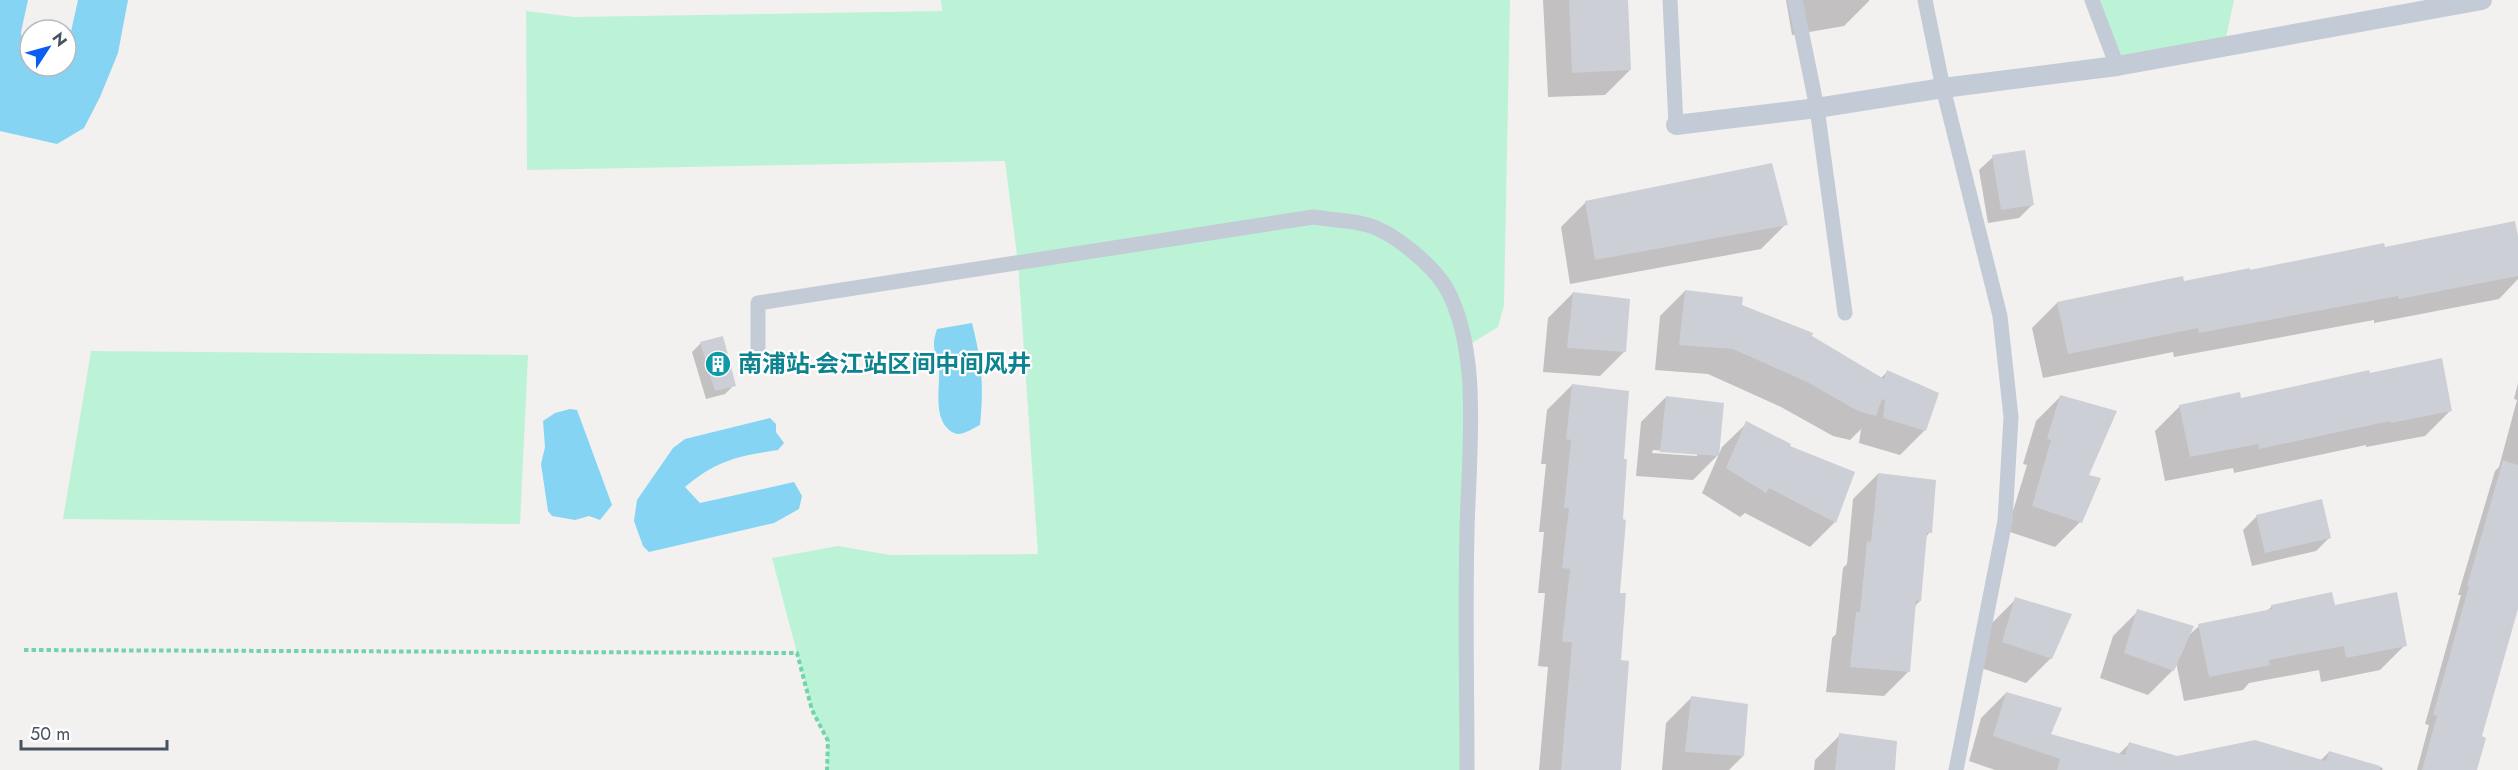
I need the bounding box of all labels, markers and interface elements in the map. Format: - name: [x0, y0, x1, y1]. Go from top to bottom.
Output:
- north arrow: [18, 18, 78, 78]
- text: N: [47, 28, 73, 51]
- place label: 南浦站-会江站区间中间风井: [738, 346, 1031, 381]
- building icon: 南浦站-会江站区间中间风井: [703, 349, 733, 379]
- scale bar: [21, 713, 166, 751]
- text: 50 m: [30, 721, 70, 747]

